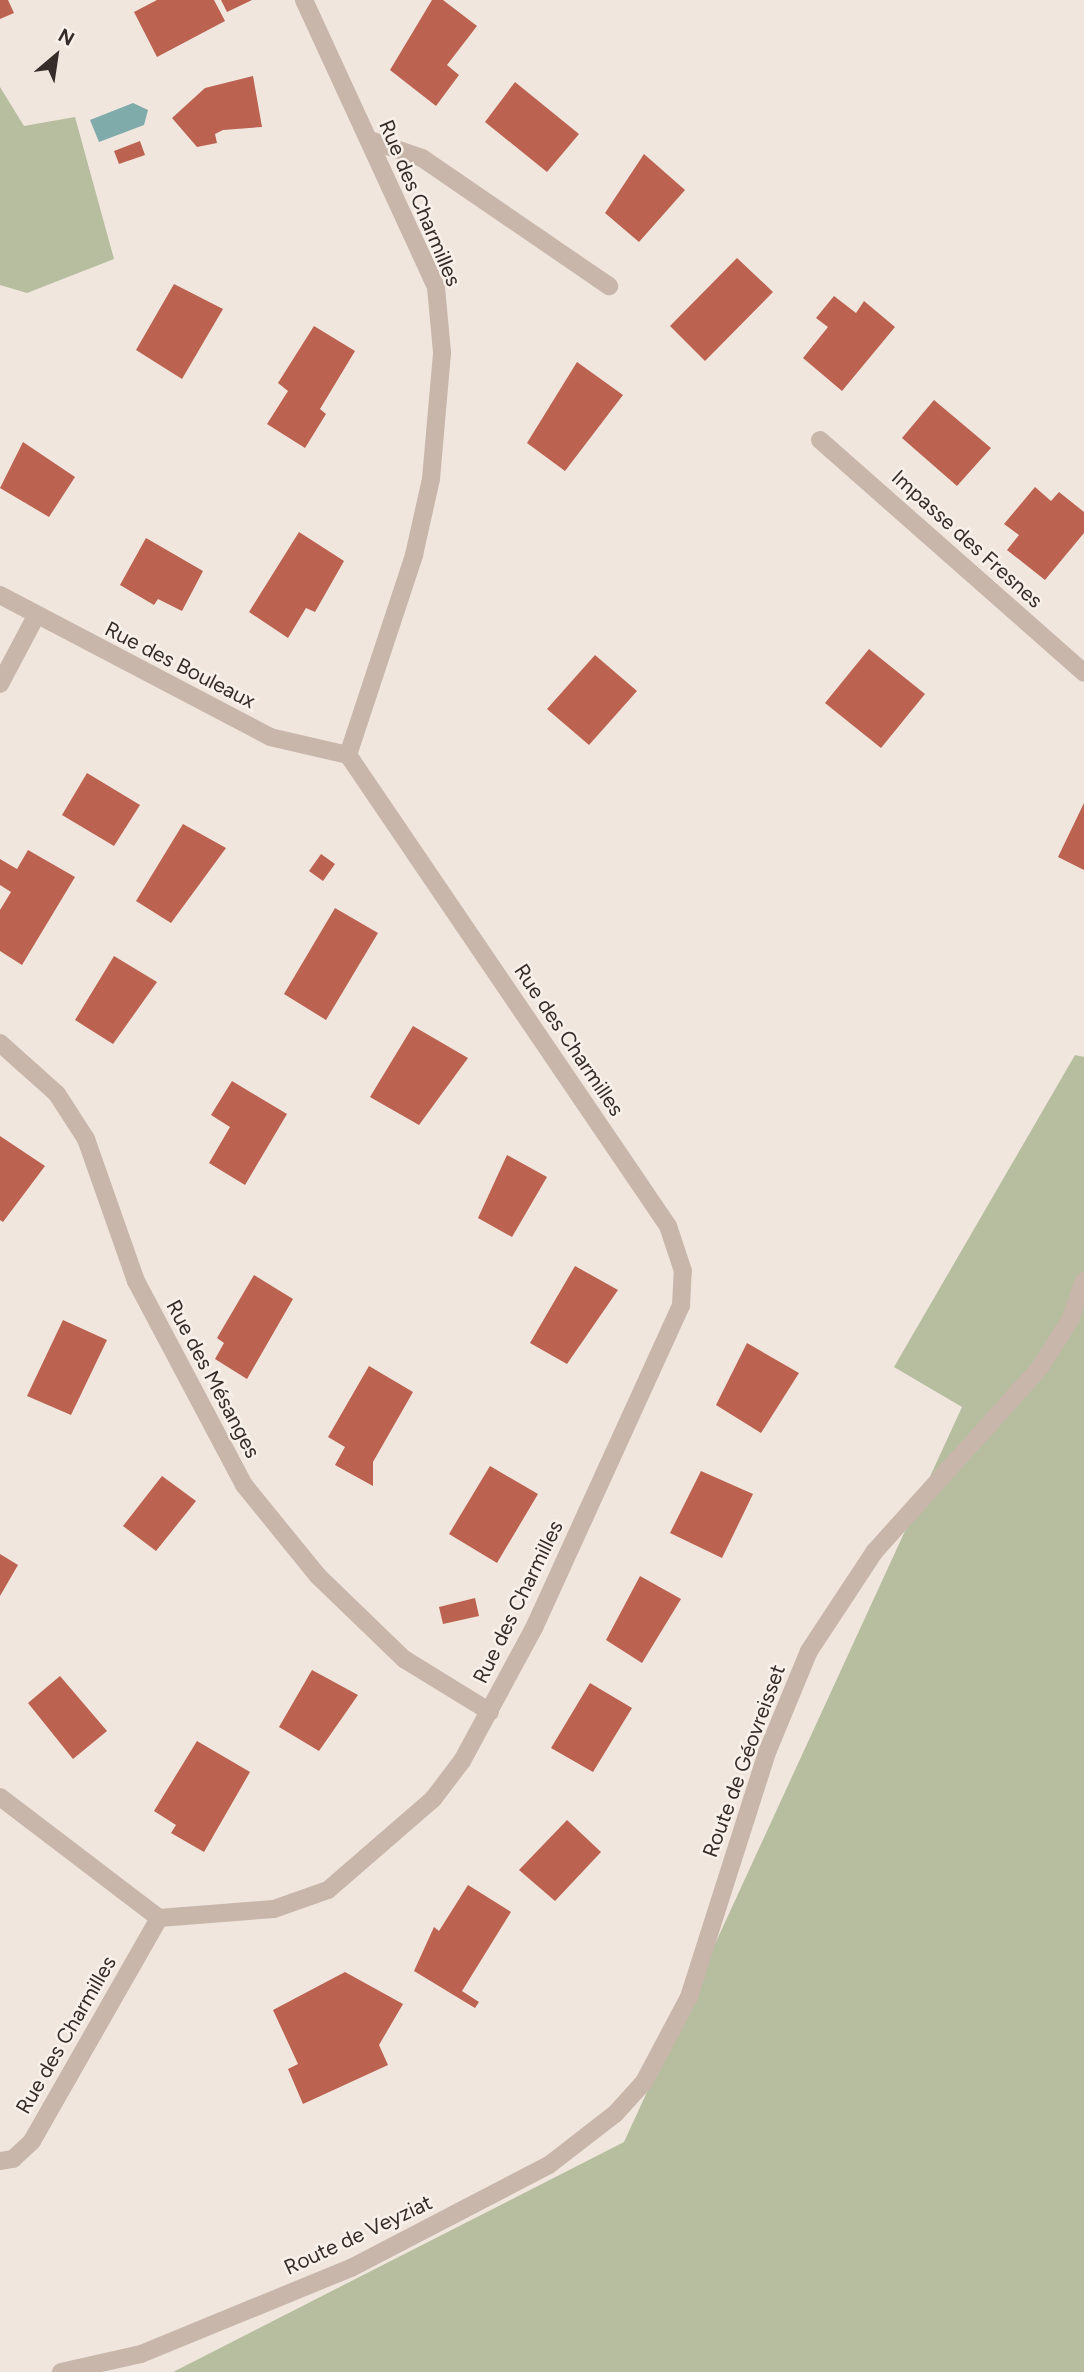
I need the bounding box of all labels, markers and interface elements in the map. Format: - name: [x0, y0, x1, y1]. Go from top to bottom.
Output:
- north arrow: [21, 21, 91, 91]
- text: N: [54, 24, 78, 51]
- street label: Rue des Charmilles: [374, 116, 466, 290]
- street label: Impasse des Fresnes: [886, 465, 1048, 613]
- street label: Rue des Bouleaux: [101, 616, 259, 714]
- street label: Rue des Charmilles: [509, 959, 629, 1121]
- street label: Rue des Mésanges: [161, 1296, 265, 1462]
- street label: Rue des Charmilles: [468, 1516, 568, 1688]
- street label: Route de Géovreisset: [697, 1661, 791, 1861]
- street label: Rue des Charmilles: [11, 1952, 121, 2118]
- street label: Route de Veyziat: [280, 2190, 436, 2280]

